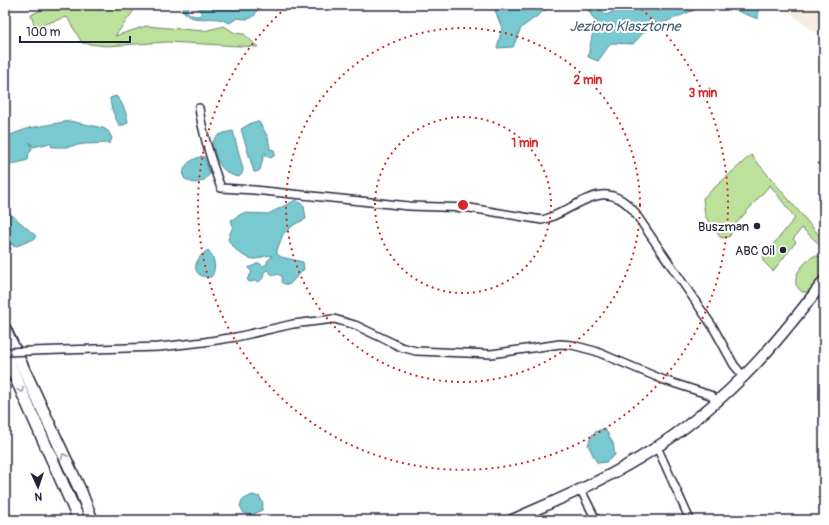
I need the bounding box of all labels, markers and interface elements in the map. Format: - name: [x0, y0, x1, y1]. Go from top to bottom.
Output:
- scale bar: [20, 18, 130, 44]
- water label: Jezioro Klasztorne: [569, 18, 683, 35]
- text: 100 m: [26, 25, 61, 40]
- text: 2 min: [574, 73, 603, 88]
- text: 3 min: [689, 86, 718, 101]
- text: 1 min: [512, 136, 539, 151]
- centre of rings: [456, 198, 470, 212]
- place label: Buszman: [698, 219, 749, 235]
- marker: Buszman: [752, 221, 762, 231]
- place label: ABC Oil: [735, 243, 775, 259]
- marker: ABC Oil: [778, 245, 788, 255]
- one-way arrow: [16, 385, 24, 393]
- one-way arrow: [61, 453, 69, 461]
- north arrow: [18, 467, 58, 507]
- text: N: [34, 490, 43, 503]

